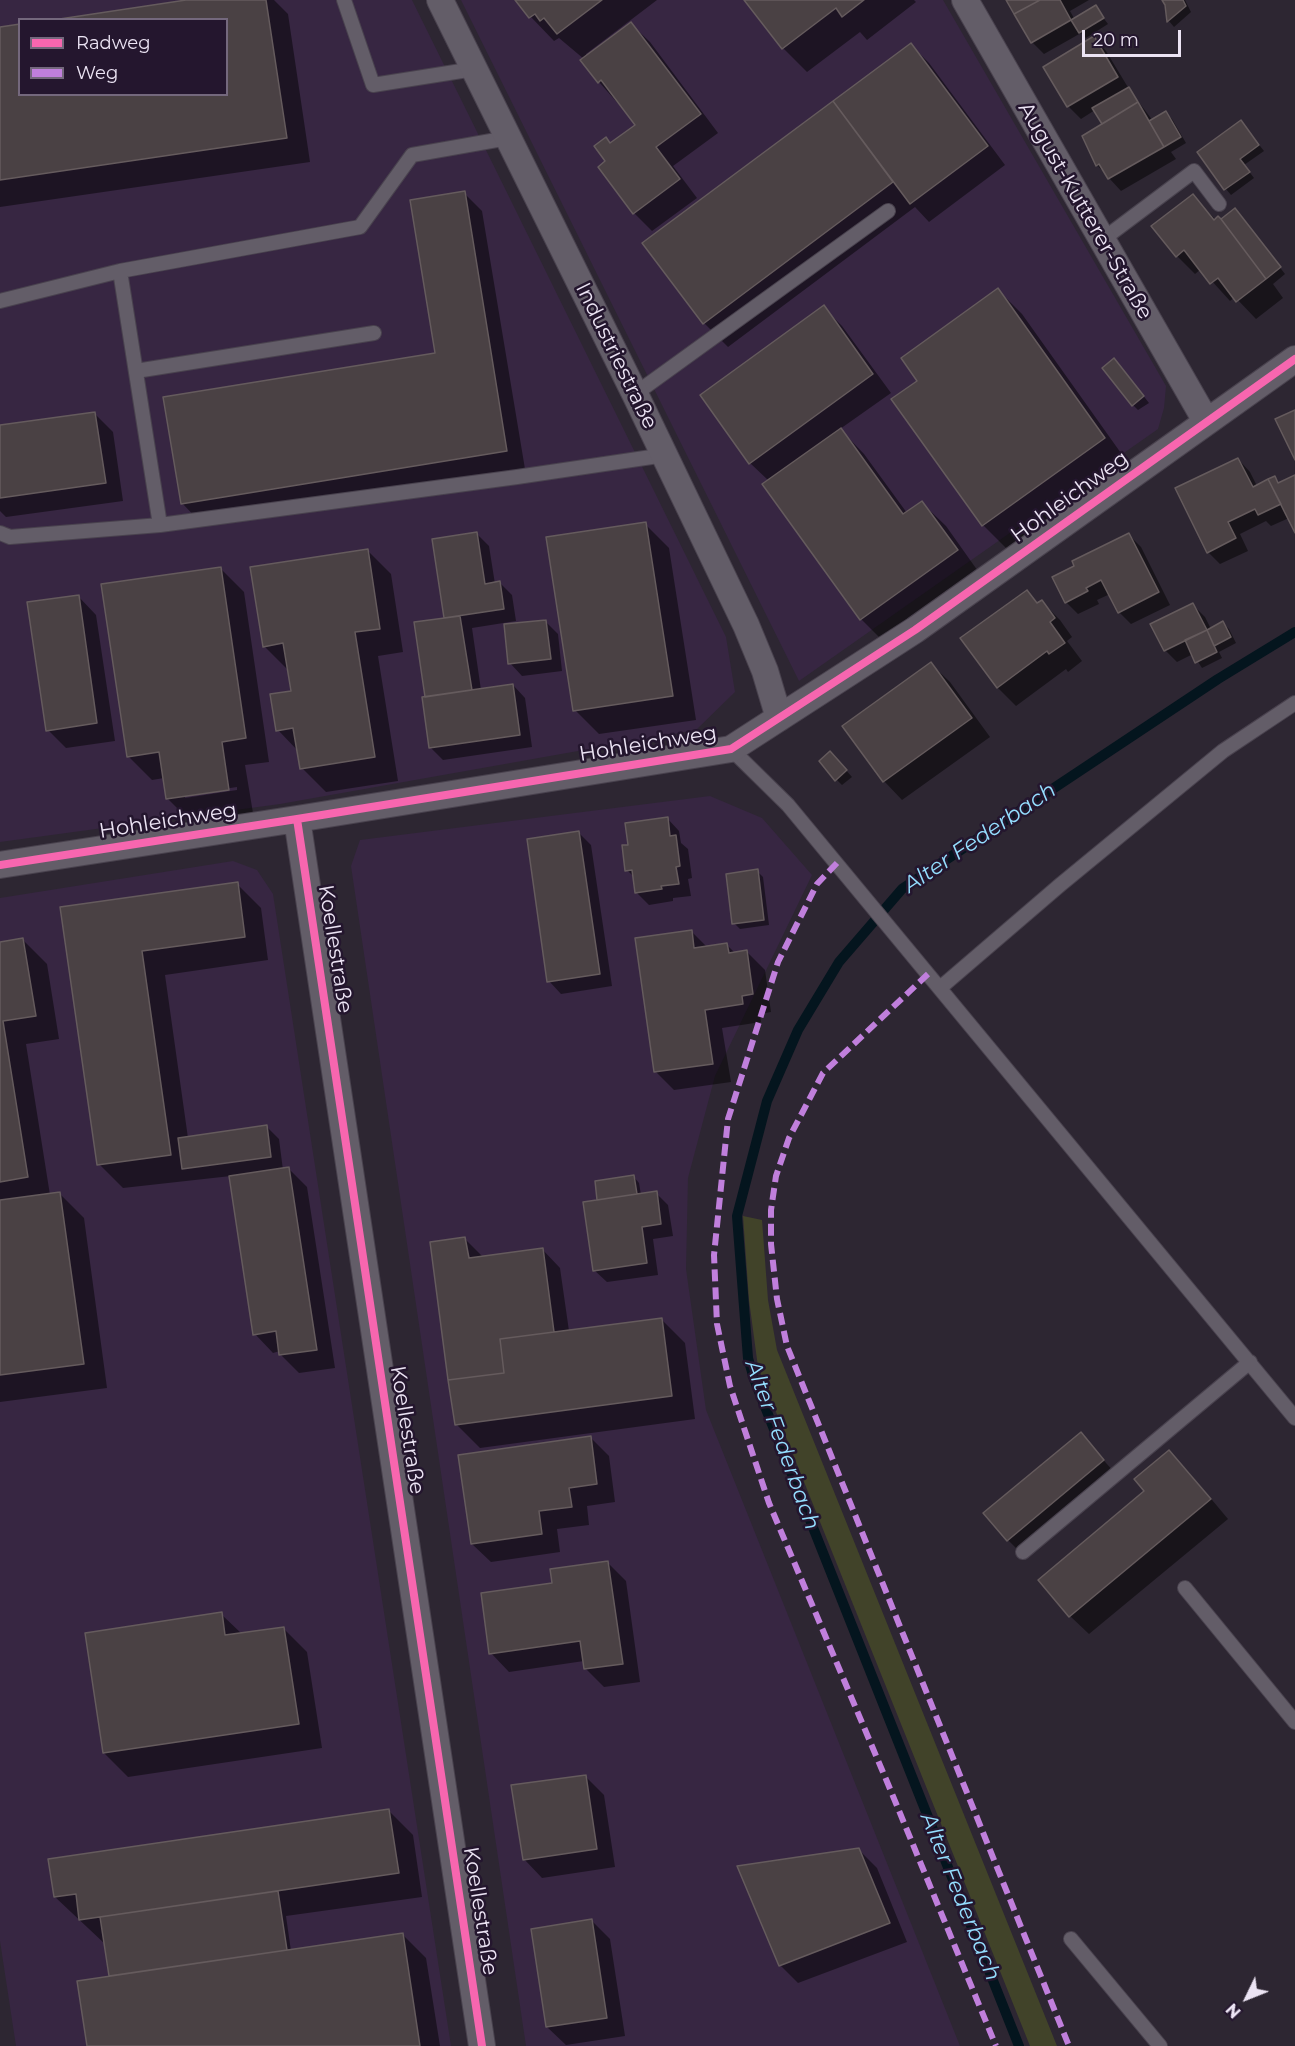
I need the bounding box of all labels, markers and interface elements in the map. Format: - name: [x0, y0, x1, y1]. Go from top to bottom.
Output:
- legend: [18, 18, 228, 96]
- scale bar: [1085, 18, 1184, 56]
- text: 20 m: [1093, 29, 1139, 51]
- text: Radweg: [76, 32, 151, 54]
- text: Weg: [76, 62, 118, 84]
- street label: August-Kutterer-Straße: [1012, 98, 1158, 324]
- street label: Industriestraße: [570, 279, 662, 433]
- street label: Hohleichweg: [1006, 446, 1134, 548]
- street label: Hohleichweg: [577, 721, 719, 767]
- water label: Alter Federbach: [899, 777, 1061, 899]
- street label: Hohleichweg: [97, 798, 239, 844]
- street label: Koellestraße: [312, 883, 358, 1015]
- water label: Alter Federbach: [739, 1357, 825, 1533]
- street label: Koellestraße: [384, 1364, 430, 1496]
- water label: Alter Federbach: [914, 1809, 1006, 1985]
- street label: Koellestraße: [457, 1845, 503, 1977]
- north arrow: [1217, 1968, 1277, 2028]
- text: N: [1222, 1999, 1245, 2022]

